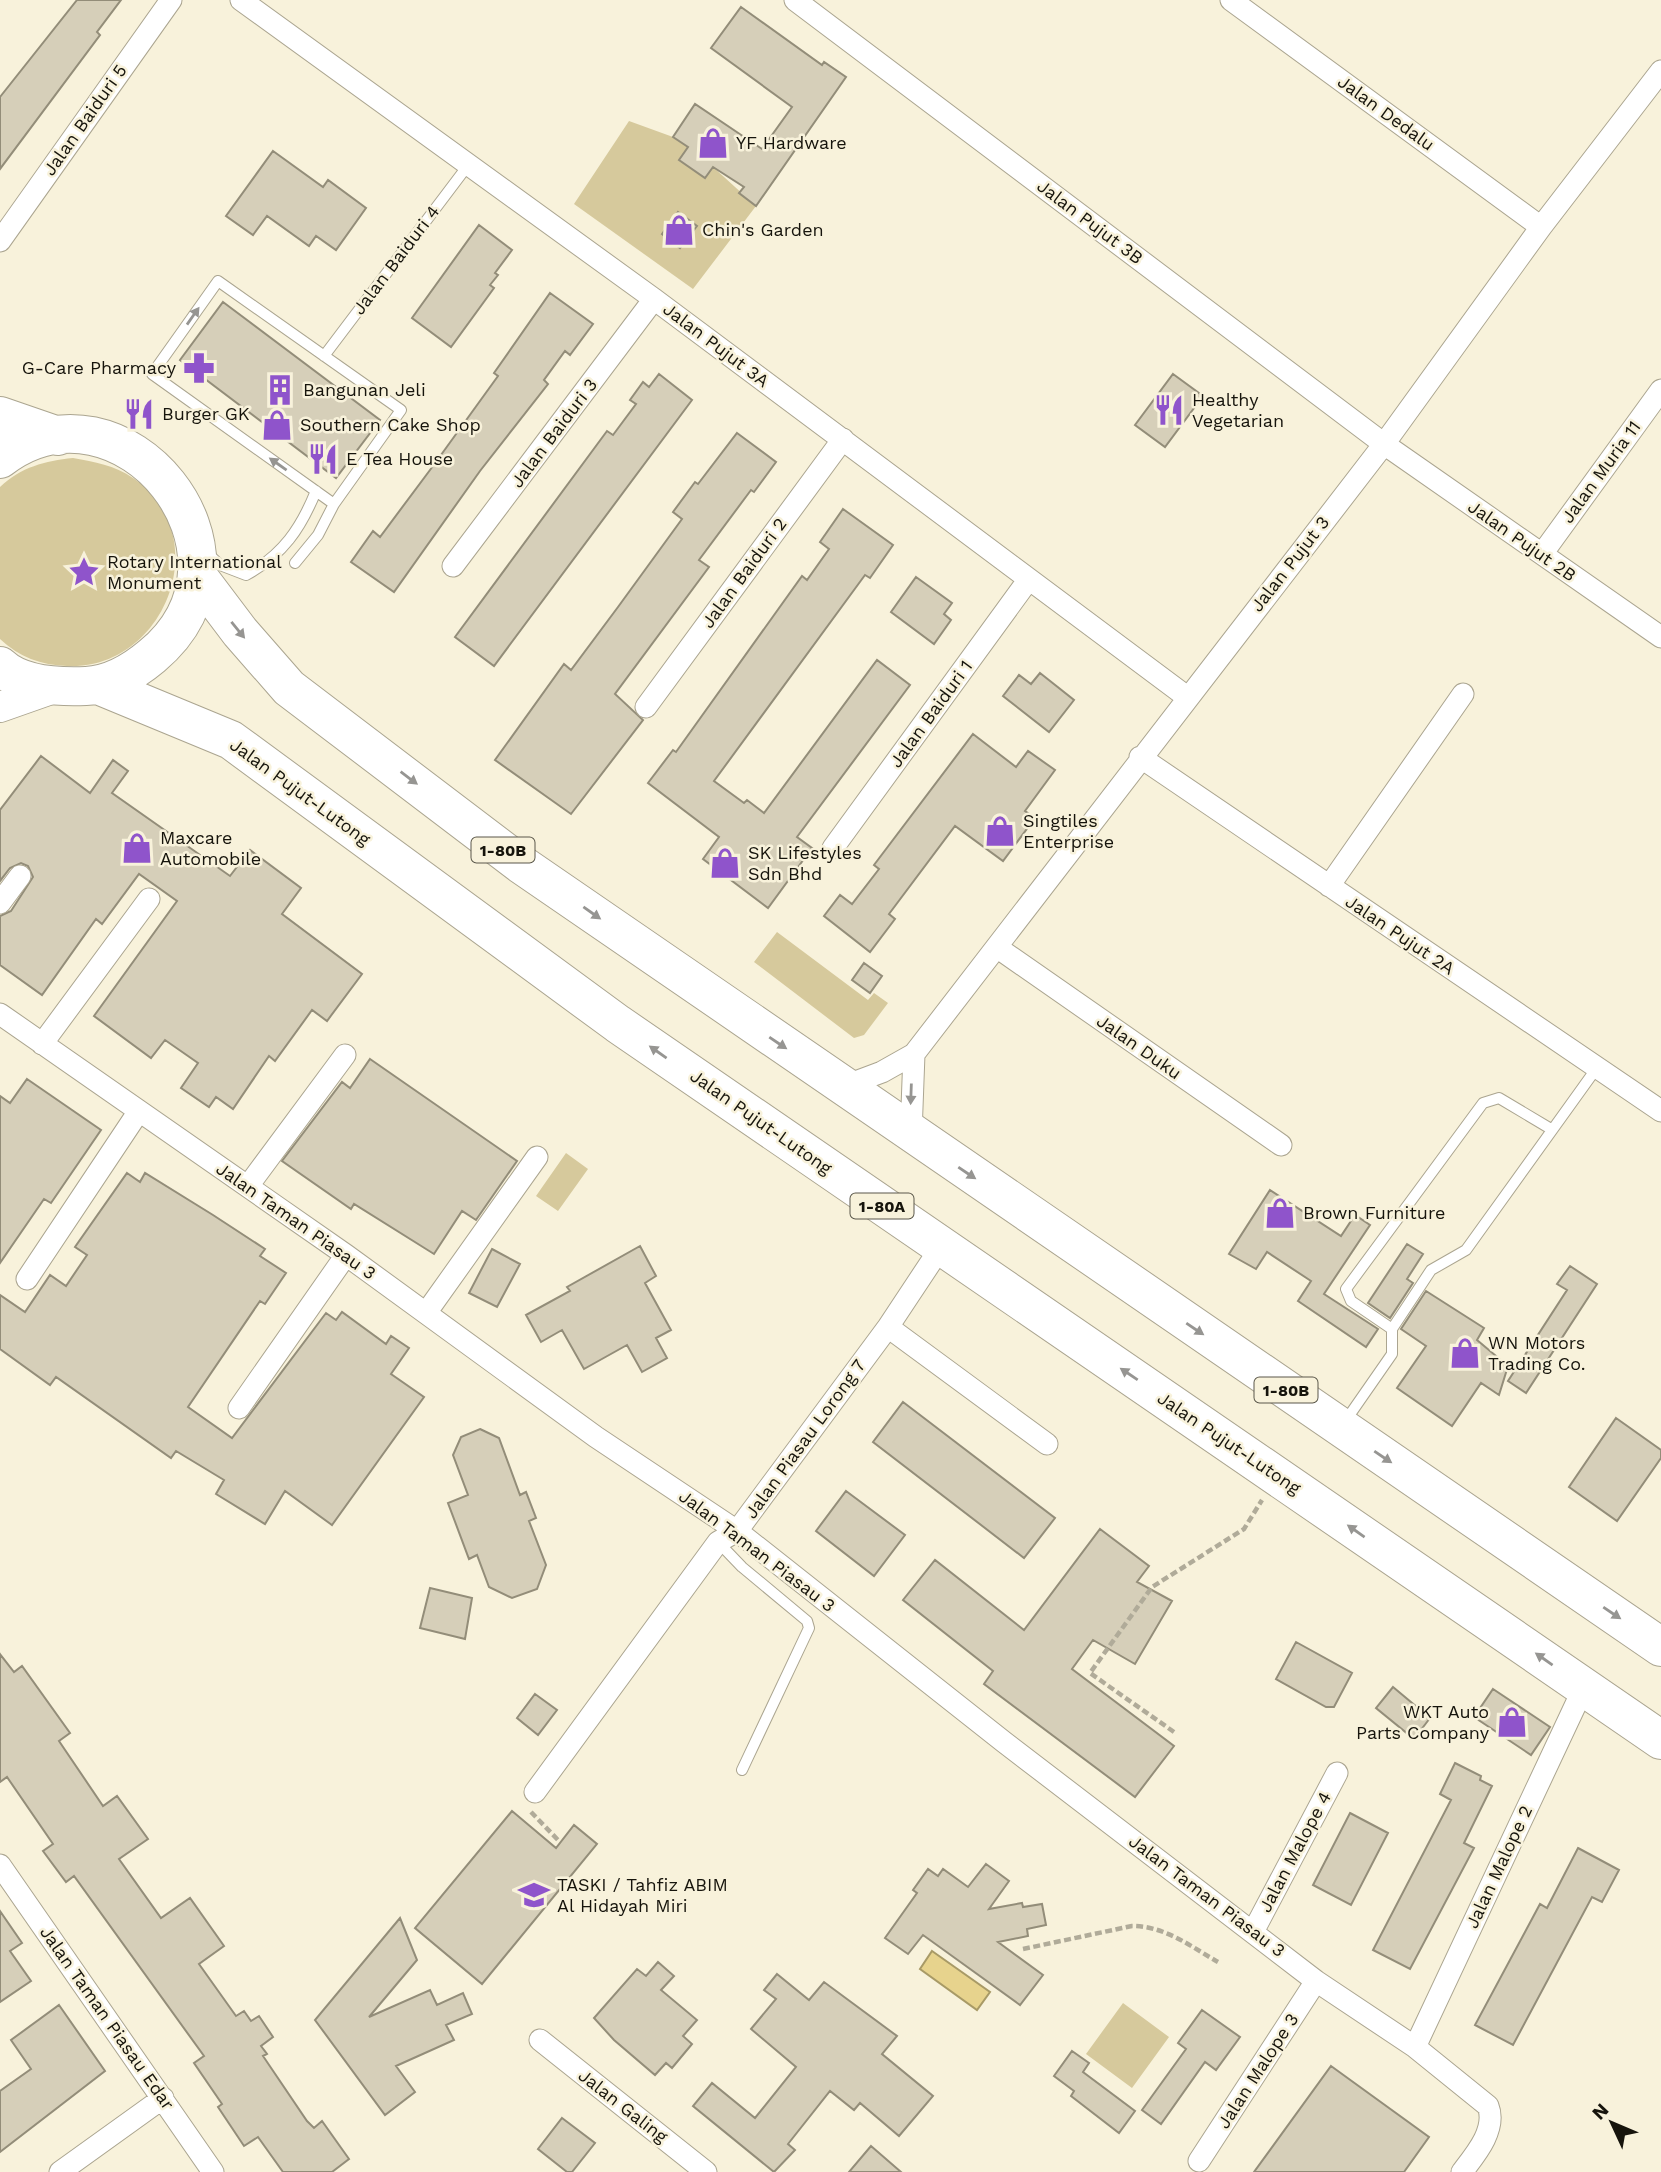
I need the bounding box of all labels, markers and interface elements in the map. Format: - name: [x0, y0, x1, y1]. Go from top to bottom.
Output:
- street label: Jalan Baiduri 5: [38, 60, 131, 179]
- street label: Jalan Dedalu: [1334, 70, 1439, 155]
- shop icon: YF Hardware: [696, 126, 730, 160]
- place label: YF Hardware: [736, 132, 847, 153]
- street label: Jalan Pujut 3B: [1033, 175, 1147, 268]
- street label: Jalan Baiduri 4: [348, 201, 444, 318]
- shop icon: Chin's Garden: [662, 213, 696, 247]
- place label: Chin's Garden: [702, 219, 824, 240]
- street label: Jalan Pujut 3A: [659, 298, 773, 391]
- one-way arrow: [186, 307, 200, 325]
- pharmacy icon: G-Care Pharmacy: [182, 351, 216, 385]
- place label: G-Care Pharmacy: [22, 357, 177, 378]
- building icon: Bangunan Jeli: [263, 373, 297, 407]
- street label: Jalan Baiduri 3: [506, 374, 601, 491]
- place label: Bangunan Jeli: [303, 379, 426, 400]
- place label: Healthy Vegetarian: [1192, 389, 1284, 431]
- restaurant icon: Healthy Vegetarian: [1152, 393, 1186, 427]
- restaurant icon: Burger GK: [122, 397, 156, 431]
- place label: Burger GK: [162, 403, 250, 424]
- shop icon: Southern Cake Shop: [260, 408, 294, 442]
- place label: Southern Cake Shop: [300, 414, 481, 435]
- street label: Jalan Muria 11: [1557, 417, 1645, 527]
- restaurant icon: E Tea House: [306, 442, 340, 476]
- place label: E Tea House: [346, 448, 453, 469]
- one-way arrow: [269, 457, 287, 471]
- street label: Jalan Pujut 2B: [1464, 496, 1580, 586]
- street label: Jalan Pujut 3: [1246, 512, 1333, 616]
- street label: Jalan Baiduri 2: [697, 514, 791, 632]
- place label: Rotary International Monument: [107, 551, 282, 593]
- place icon: Rotary International Monument: [67, 555, 101, 589]
- one-way arrow: [230, 621, 245, 638]
- street label: Jalan Baiduri 1: [885, 656, 976, 771]
- street label: Jalan Pujut-Lutong: [226, 734, 375, 850]
- one-way arrow: [399, 771, 417, 786]
- place label: Singtiles Enterprise: [1023, 810, 1114, 852]
- shop icon: Singtiles Enterprise: [983, 814, 1017, 848]
- place label: Maxcare Automobile: [160, 827, 261, 869]
- shop icon: Maxcare Automobile: [120, 831, 154, 865]
- road number: 1-80B: [472, 838, 534, 862]
- place label: SK Lifestyles Sdn Bhd: [748, 842, 862, 884]
- shop icon: SK Lifestyles Sdn Bhd: [708, 846, 742, 880]
- street label: Jalan Pujut 2A: [1342, 890, 1459, 979]
- one-way arrow: [583, 906, 601, 920]
- street label: Jalan Duku: [1093, 1010, 1186, 1083]
- one-way arrow: [768, 1037, 788, 1050]
- one-way arrow: [649, 1045, 667, 1059]
- street label: Jalan Pujut-Lutong: [686, 1065, 837, 1179]
- one-way arrow: [906, 1083, 917, 1105]
- street label: Jalan Taman Piasau 3: [213, 1158, 380, 1284]
- one-way arrow: [958, 1166, 976, 1180]
- road number: 1-80A: [850, 1194, 914, 1218]
- shop icon: Brown Furniture: [1263, 1196, 1297, 1230]
- place label: Brown Furniture: [1303, 1202, 1445, 1223]
- one-way arrow: [1186, 1322, 1204, 1336]
- place label: WN Motors Trading Co.: [1488, 1332, 1585, 1374]
- shop icon: WN Motors Trading Co.: [1448, 1336, 1482, 1370]
- street label: Jalan Piasau Lorong 7: [740, 1355, 869, 1522]
- one-way arrow: [1120, 1367, 1138, 1381]
- road number: 1-80B: [1254, 1378, 1318, 1402]
- street label: Jalan Pujut-Lutong: [1154, 1387, 1305, 1499]
- one-way arrow: [1374, 1450, 1393, 1463]
- street label: Jalan Taman Piasau 3: [675, 1485, 839, 1616]
- one-way arrow: [1347, 1524, 1365, 1538]
- one-way arrow: [1603, 1606, 1621, 1620]
- one-way arrow: [1535, 1652, 1553, 1666]
- place label: WKT Auto Parts Company: [1356, 1701, 1490, 1743]
- shop icon: WKT Auto Parts Company: [1495, 1705, 1529, 1739]
- street label: Jalan Malope 4: [1254, 1788, 1335, 1916]
- street label: Jalan Malope 2: [1461, 1802, 1536, 1932]
- street label: Jalan Taman Piasau 3: [1125, 1830, 1289, 1961]
- place label: TASKI / Tahfiz ABIM Al Hidayah Miri: [557, 1874, 728, 1916]
- school or university icon: TASKI / Tahfiz ABIM Al Hidayah Miri: [517, 1878, 551, 1912]
- street label: Jalan Taman Piasau Edar: [36, 1922, 179, 2114]
- street label: Jalan Malope 3: [1213, 2009, 1303, 2132]
- street label: Jalan Galing: [575, 2064, 672, 2147]
- north arrow: [1577, 2088, 1647, 2158]
- text: N: [1587, 2098, 1613, 2125]

